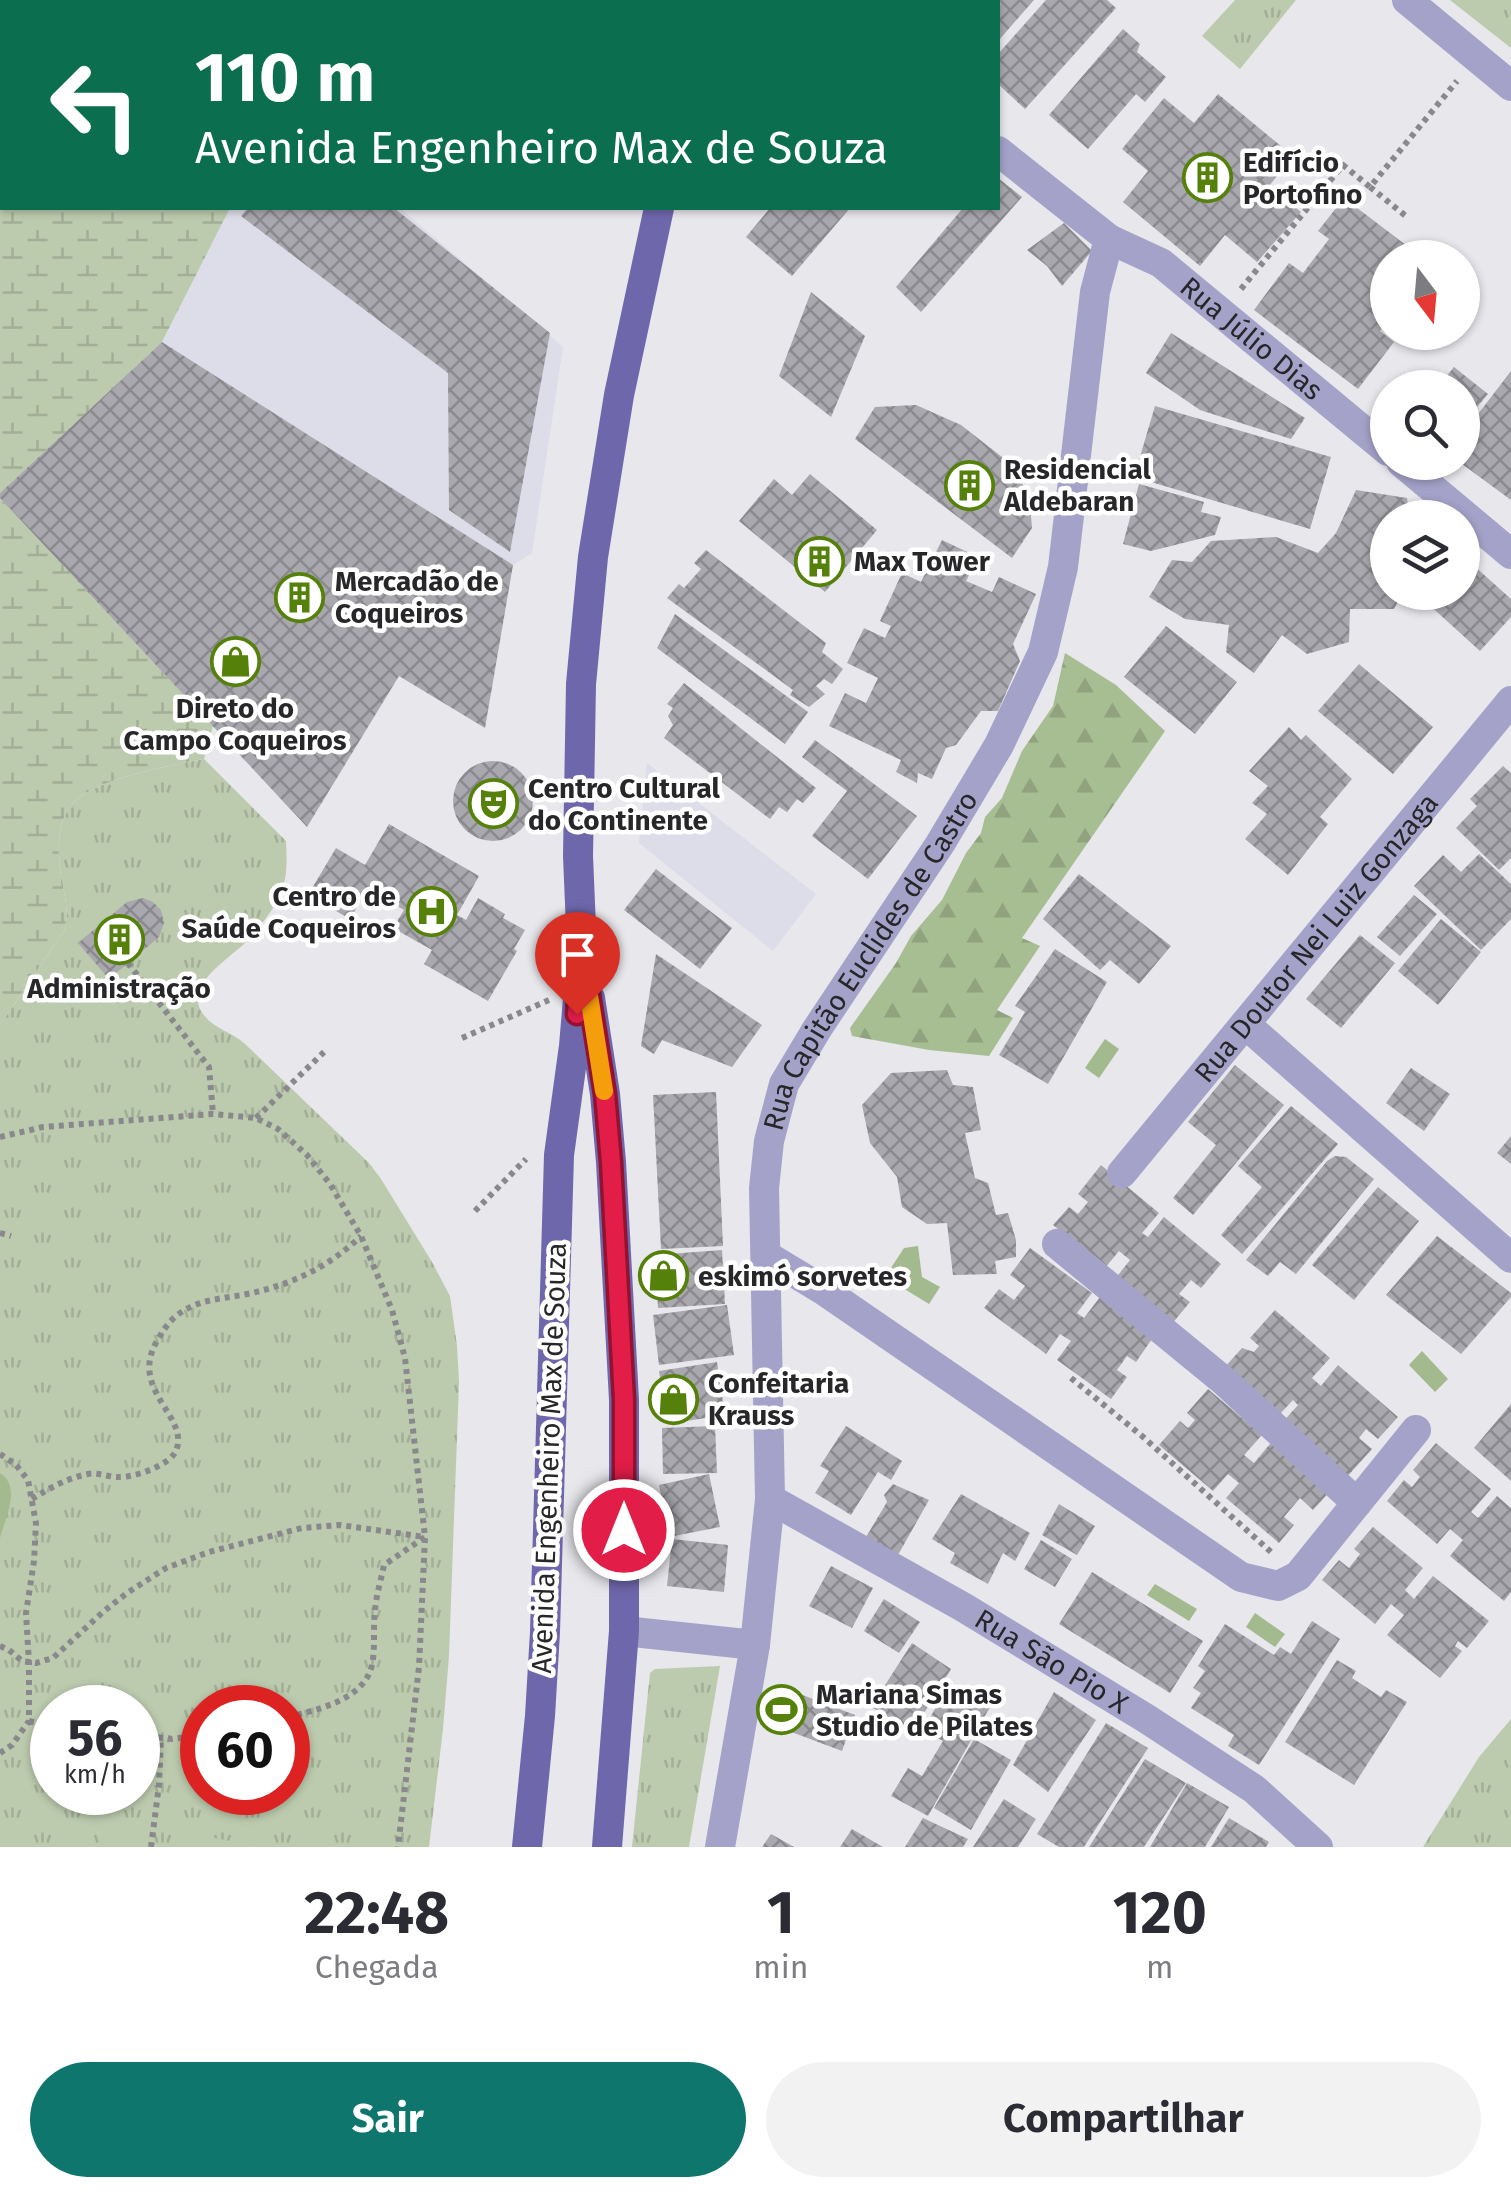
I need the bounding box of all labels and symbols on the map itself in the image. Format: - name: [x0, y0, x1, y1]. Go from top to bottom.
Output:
- place label: Edifício Portofino: [1243, 146, 1362, 211]
- building icon: Edifício Portofino: [1182, 152, 1234, 204]
- north arrow: [1370, 240, 1480, 350]
- street label: Rua Júlio Dias: [1174, 270, 1329, 406]
- place label: Residencial Aldebaran: [1003, 453, 1152, 518]
- building icon: Residencial Aldebaran: [943, 459, 995, 511]
- building icon: Max Tower: [793, 535, 845, 587]
- place label: Max Tower: [854, 545, 991, 578]
- place label: Mercadão de Coqueiros: [335, 565, 499, 630]
- building icon: Mercadão de Coqueiros: [274, 571, 326, 623]
- shop icon: Direto do Campo Coqueiros: [209, 635, 261, 687]
- place label: Direto do Campo Coqueiros: [124, 692, 346, 757]
- place label: Centro Cultural do Continente: [528, 772, 720, 837]
- theatre icon: Centro Cultural do Continente: [467, 778, 519, 830]
- street label: Rua Capitão Euclides de Castro: [756, 785, 984, 1134]
- street label: Rua Doutor Nei Luiz Gonzaga: [1187, 786, 1445, 1089]
- place label: Centro de Saúde Coqueiros: [181, 880, 396, 945]
- hospital icon: Centro de Saúde Coqueiros: [405, 886, 457, 938]
- pin: [535, 912, 620, 1015]
- building icon: Administração: [93, 914, 145, 966]
- place label: Administração: [26, 972, 211, 1005]
- street label: Avenida Engenheiro Max de Souza: [525, 1242, 573, 1674]
- shop icon: eskimó sorvetes: [637, 1250, 689, 1302]
- place label: eskimó sorvetes: [698, 1260, 907, 1293]
- place label: Confeitaria Krauss: [708, 1367, 849, 1432]
- shop icon: Confeitaria Krauss: [647, 1373, 699, 1425]
- position arrow: [572, 1478, 676, 1582]
- street label: Rua São Pio X: [969, 1602, 1134, 1720]
- place label: Mariana Simas Studio de Pilates: [816, 1678, 1033, 1743]
- sports icon: Mariana Simas Studio de Pilates: [755, 1684, 807, 1736]
- speed limit sign: 60: [180, 1685, 310, 1815]

